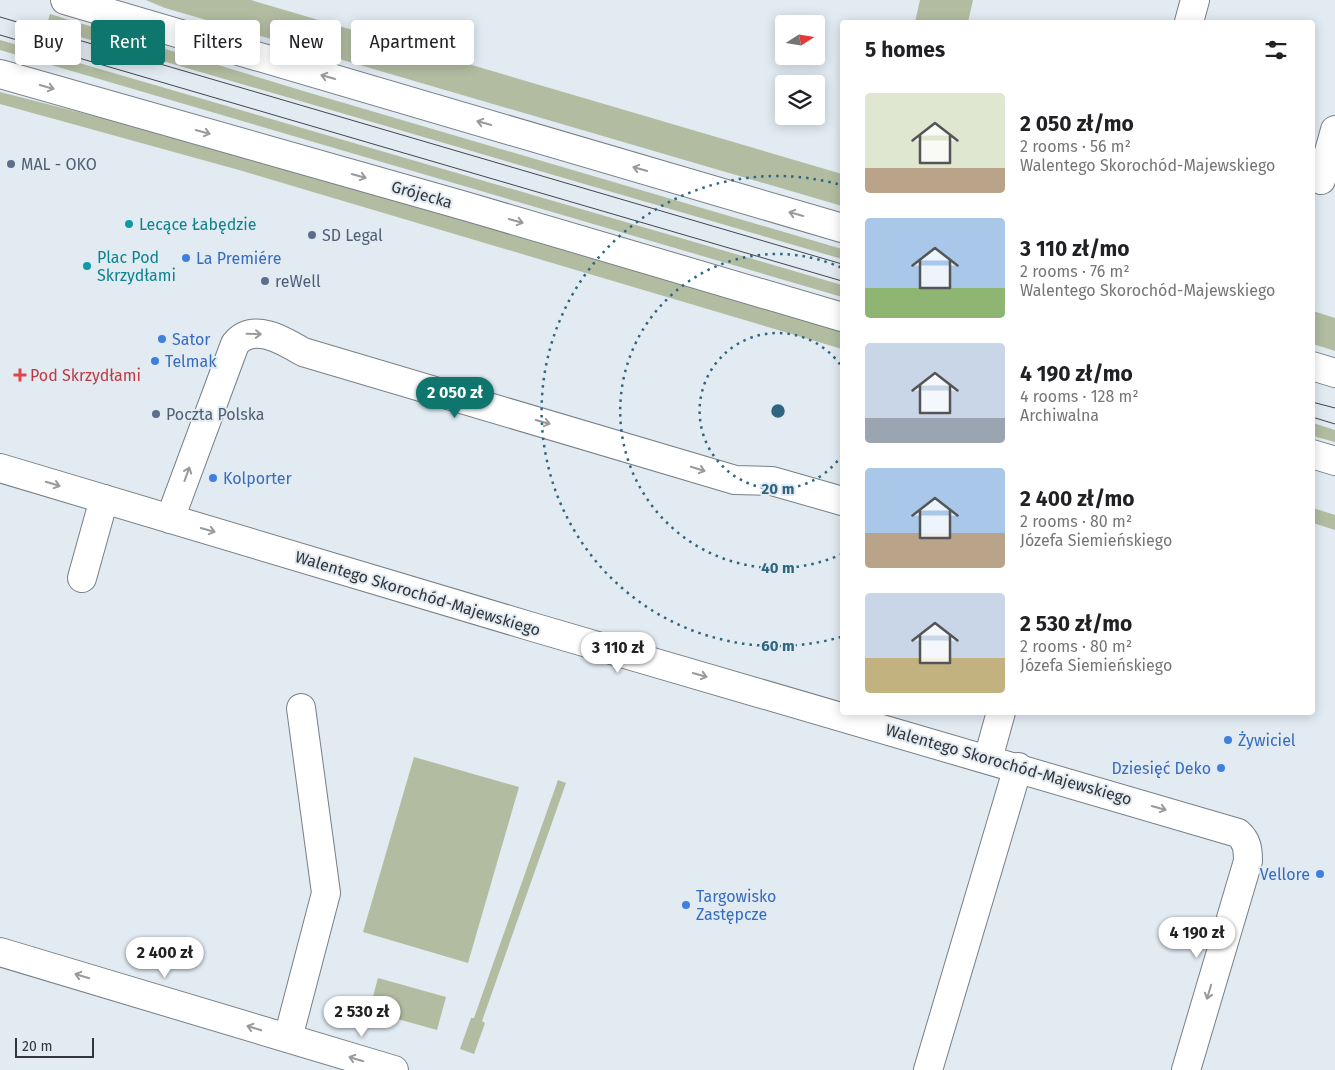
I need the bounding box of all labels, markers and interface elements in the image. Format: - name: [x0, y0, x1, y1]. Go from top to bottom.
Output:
- north arrow: [775, 15, 825, 65]
- map controls: [775, 15, 825, 125]
- chip: Buy: [15, 20, 81, 65]
- chip: Rent: [91, 20, 165, 65]
- chip: Filters: [175, 20, 260, 65]
- chip: New: [270, 20, 341, 65]
- chip: Apartment: [351, 20, 474, 65]
- icon: filters: [1262, 36, 1290, 64]
- text: 5 homes: [865, 37, 945, 63]
- one-way arrow: [320, 72, 336, 82]
- button: layers: [775, 75, 825, 125]
- one-way arrow: [38, 83, 54, 93]
- text: 2 050 zł/mo: [1020, 111, 1134, 137]
- icon: home: [905, 113, 965, 173]
- one-way arrow: [476, 117, 492, 127]
- one-way arrow: [195, 127, 211, 137]
- text: 2 rooms · 56 m²: [1020, 137, 1131, 156]
- place label: MAL - OKO: [21, 155, 97, 174]
- text: Walentego Skorochód-Majewskiego: [1020, 156, 1275, 175]
- marker: MAL - OKO: [5, 158, 17, 170]
- one-way arrow: [632, 163, 648, 173]
- one-way arrow: [351, 172, 367, 182]
- street label: Grójecka: [389, 177, 455, 212]
- one-way arrow: [788, 209, 804, 219]
- place label: Lecące Łabędzie: [139, 215, 257, 235]
- one-way arrow: [507, 217, 523, 227]
- marker: Lecące Łabędzie: [123, 218, 135, 230]
- place label: SD Legal: [322, 226, 383, 245]
- marker: SD Legal: [306, 229, 318, 241]
- text: 3 110 zł/mo: [1020, 236, 1129, 262]
- icon: home: [905, 238, 965, 298]
- place label: Plac Pod Skrzydłami: [97, 248, 176, 285]
- place label: La Premiére: [196, 249, 282, 268]
- marker: La Premiére: [180, 252, 192, 264]
- marker: Plac Pod Skrzydłami: [81, 260, 93, 272]
- text: 2 rooms · 76 m²: [1020, 262, 1130, 281]
- place label: reWell: [275, 272, 321, 291]
- marker: reWell: [259, 275, 271, 287]
- text: Walentego Skorochód-Majewskiego: [1020, 281, 1275, 300]
- place label: Sator: [172, 330, 211, 349]
- one-way arrow: [246, 330, 262, 339]
- marker: Sator: [156, 333, 168, 345]
- place label: Telmak: [165, 352, 217, 371]
- marker: Telmak: [149, 355, 161, 367]
- text: 4 190 zł/mo: [1020, 361, 1133, 387]
- icon: home: [905, 363, 965, 423]
- place label: Pod Skrzydłami: [30, 366, 141, 385]
- marker: Pod Skrzydłami: [14, 369, 26, 381]
- pin: 2 050 zł: [403, 376, 507, 419]
- text: 2 050 zł: [427, 383, 483, 402]
- text: 4 rooms · 128 m²: [1020, 387, 1139, 406]
- centre of rings: [769, 402, 787, 420]
- place label: Poczta Polska: [166, 405, 264, 424]
- text: Archiwalna: [1020, 406, 1099, 425]
- marker: Poczta Polska: [150, 408, 162, 420]
- one-way arrow: [534, 418, 550, 428]
- one-way arrow: [690, 464, 706, 474]
- one-way arrow: [183, 466, 192, 482]
- place label: Kolporter: [223, 469, 293, 488]
- marker: Kolporter: [207, 472, 219, 484]
- one-way arrow: [44, 479, 60, 489]
- text: 20 m: [762, 480, 794, 498]
- text: 2 400 zł/mo: [1020, 486, 1134, 512]
- icon: home: [905, 488, 965, 548]
- text: 2 rooms · 80 m²: [1020, 512, 1132, 531]
- one-way arrow: [200, 526, 216, 536]
- text: Józefa Siemieńskiego: [1020, 531, 1172, 550]
- street label: Walentego Skorochód-Majewskiego: [293, 547, 543, 640]
- text: 40 m: [761, 559, 795, 577]
- text: 2 530 zł/mo: [1020, 611, 1132, 637]
- icon: home: [905, 613, 965, 673]
- pin: 3 110 zł: [566, 632, 670, 674]
- text: 60 m: [761, 637, 795, 655]
- text: 2 rooms · 80 m²: [1020, 637, 1132, 656]
- text: 3 110 zł: [592, 638, 644, 657]
- text: Józefa Siemieńskiego: [1020, 656, 1172, 675]
- one-way arrow: [692, 671, 708, 681]
- street label: Walentego Skorochód-Majewskiego: [883, 720, 1134, 809]
- place label: Żywiciel: [1238, 730, 1296, 750]
- marker: Żywiciel: [1222, 734, 1234, 746]
- place label: Dziesięć Deko: [1112, 759, 1211, 778]
- marker: Dziesięć Deko: [1215, 762, 1227, 774]
- one-way arrow: [1150, 804, 1166, 813]
- place label: Vellore: [1260, 865, 1310, 884]
- marker: Vellore: [1314, 868, 1326, 880]
- place label: Targowisko Zastępcze: [696, 887, 776, 924]
- marker: Targowisko Zastępcze: [680, 899, 692, 911]
- pin: 4 190 zł: [1145, 916, 1249, 959]
- text: 4 190 zł: [1169, 923, 1225, 942]
- pin: 2 400 zł: [113, 936, 217, 979]
- text: 2 400 zł: [137, 943, 193, 962]
- one-way arrow: [74, 971, 90, 981]
- one-way arrow: [1204, 983, 1214, 999]
- pin: 2 530 zł: [310, 996, 414, 1038]
- text: 2 530 zł: [335, 1002, 389, 1021]
- one-way arrow: [247, 1023, 263, 1033]
- scale bar: [15, 1035, 94, 1058]
- text: 20 m: [22, 1038, 52, 1055]
- one-way arrow: [348, 1053, 364, 1063]

